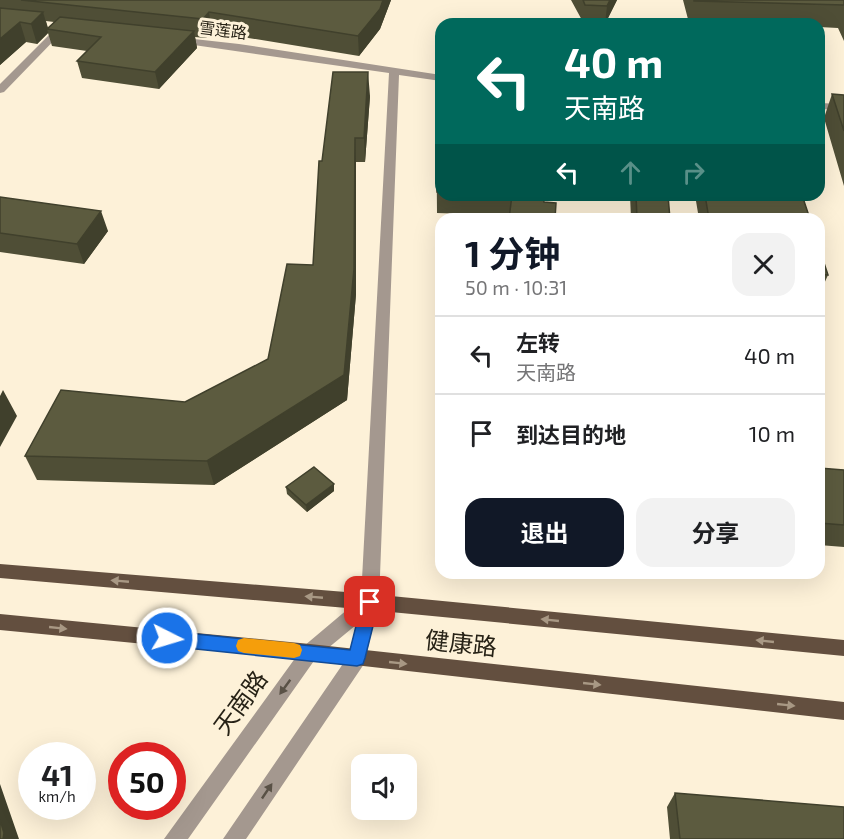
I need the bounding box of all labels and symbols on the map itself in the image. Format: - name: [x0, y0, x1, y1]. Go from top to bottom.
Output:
- street label: 雪莲路: [198, 17, 248, 42]
- one-way arrow: [110, 576, 129, 586]
- pin: [344, 576, 395, 627]
- one-way arrow: [304, 592, 323, 602]
- position arrow: [135, 606, 199, 670]
- one-way arrow: [540, 615, 559, 624]
- one-way arrow: [49, 623, 68, 633]
- street label: 健康路: [424, 624, 498, 661]
- one-way arrow: [755, 636, 774, 646]
- one-way arrow: [389, 658, 408, 668]
- street label: 天南路: [207, 664, 273, 740]
- one-way arrow: [279, 678, 291, 694]
- one-way arrow: [583, 679, 602, 689]
- one-way arrow: [777, 700, 796, 710]
- speed limit sign: 50: [108, 742, 186, 820]
- one-way arrow: [261, 783, 273, 799]

